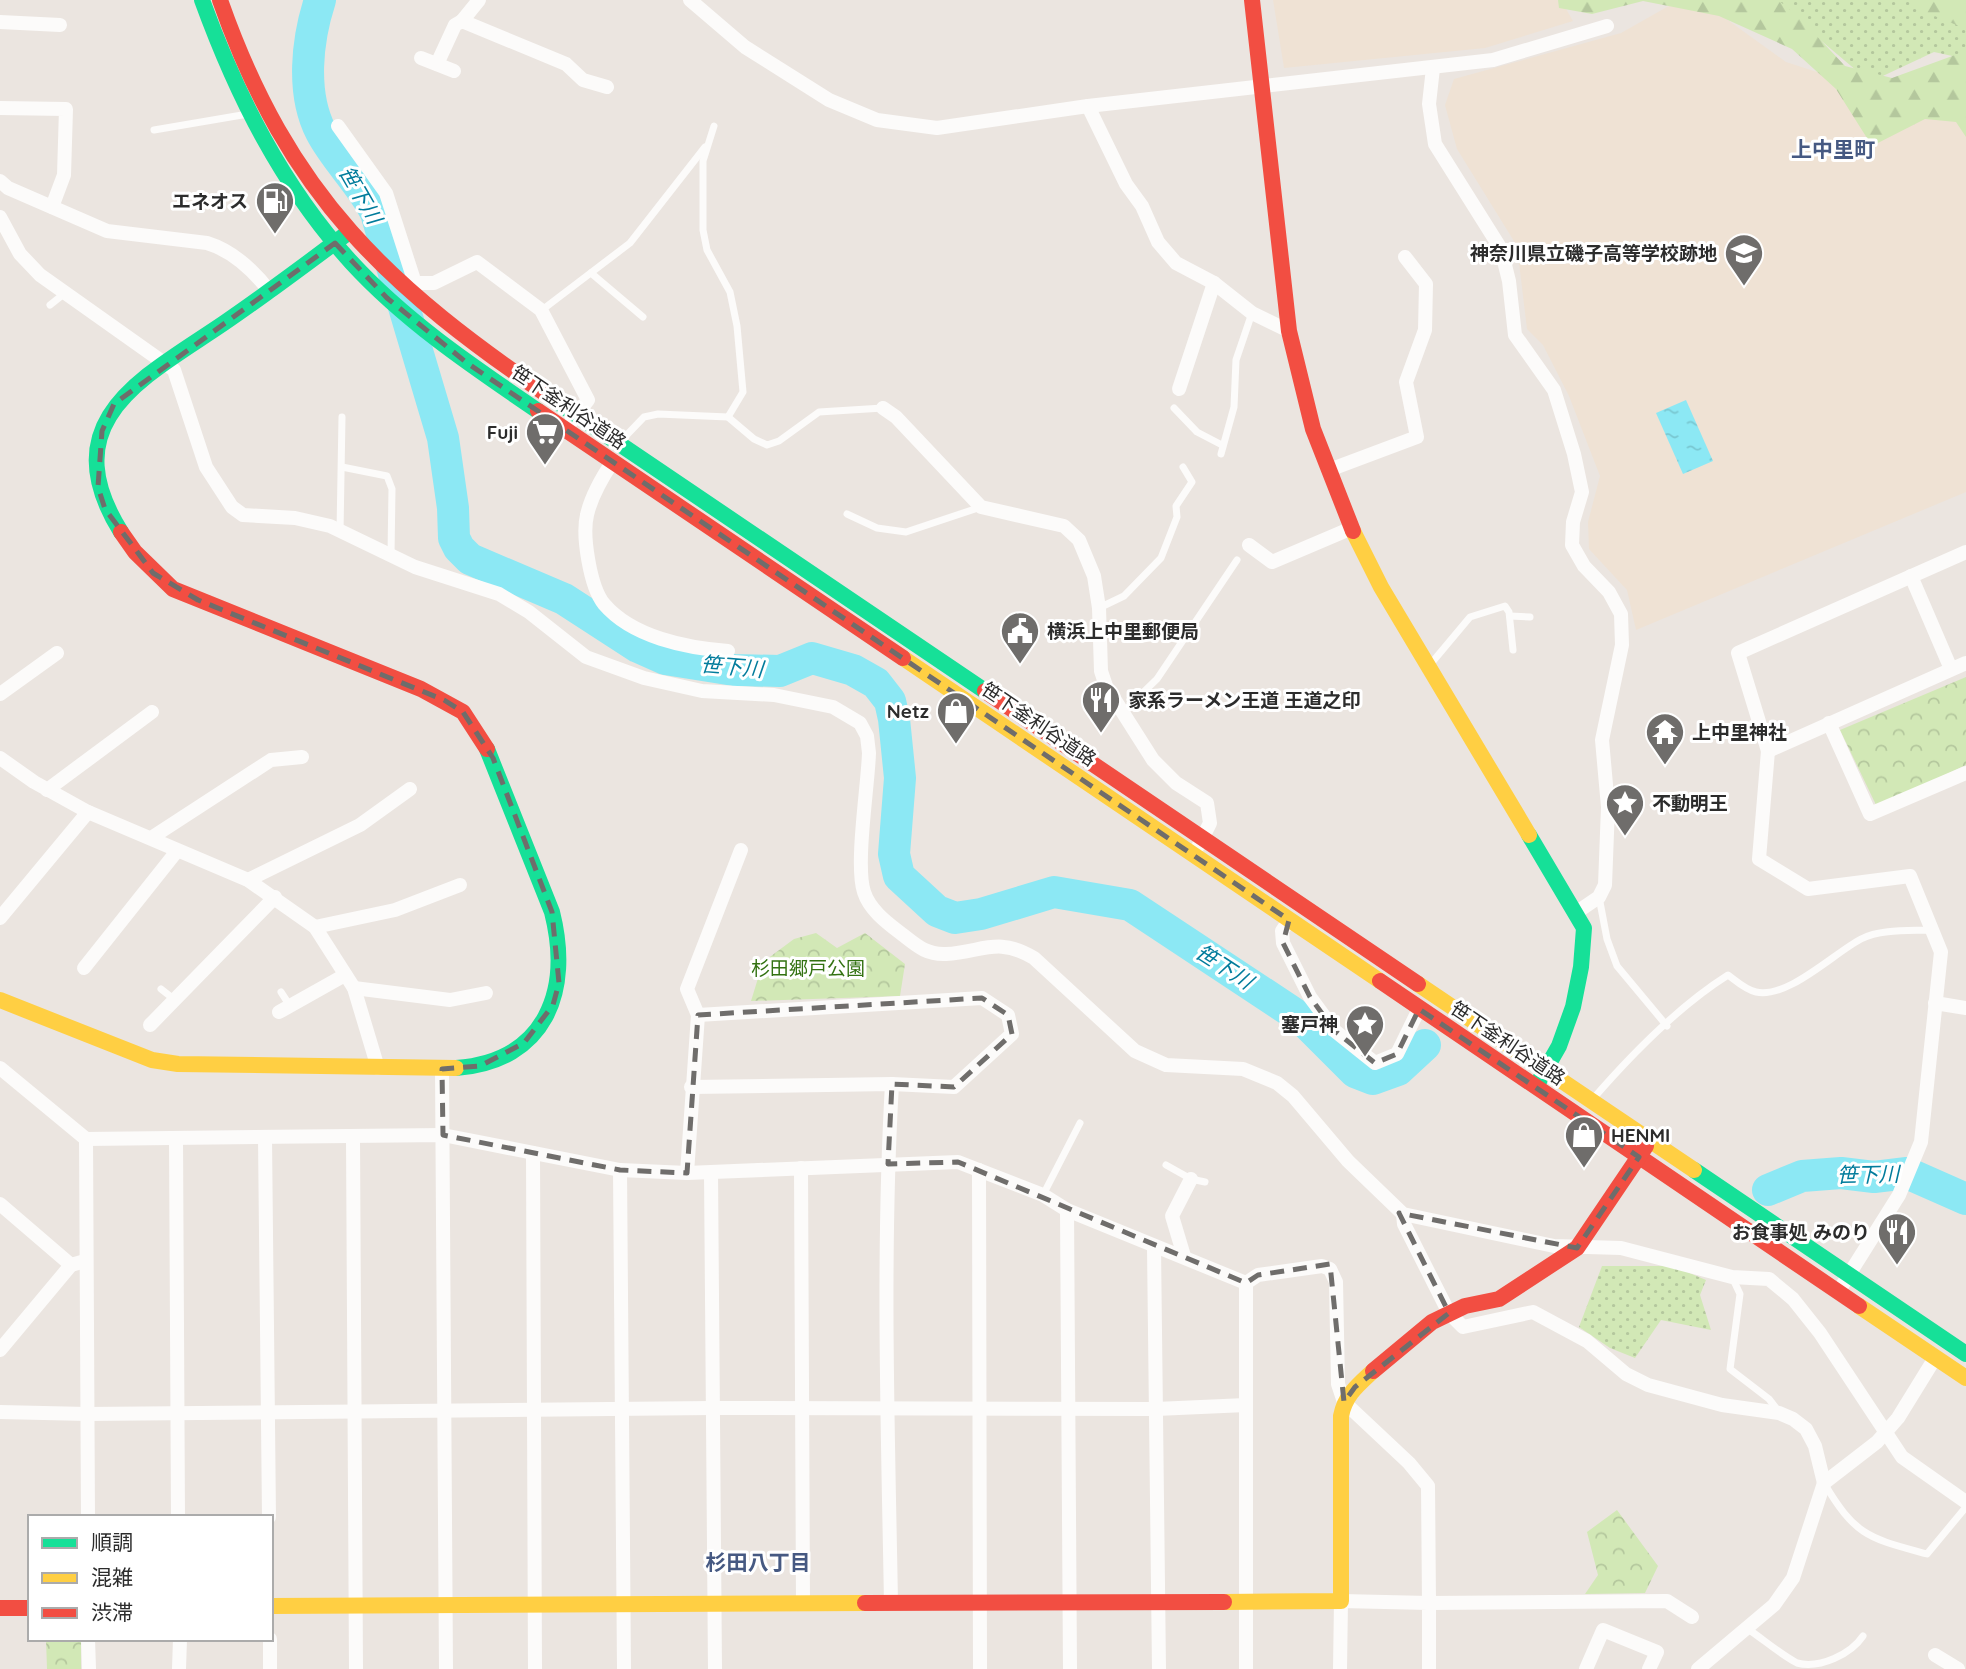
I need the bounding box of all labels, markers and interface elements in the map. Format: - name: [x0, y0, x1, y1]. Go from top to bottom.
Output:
- district label: 上中里町: [1791, 136, 1875, 162]
- water label: 笹下川: [334, 161, 389, 230]
- fuel station icon: エネオス: [254, 180, 296, 235]
- place label: エネオス: [172, 189, 248, 213]
- school or university icon: 神奈川県立磯子高等学校跡地: [1723, 232, 1765, 287]
- place label: 神奈川県立磯子高等学校跡地: [1470, 241, 1717, 265]
- street label: 笹下釜利谷道路: [507, 360, 631, 454]
- supermarket icon: Fuji: [524, 411, 566, 466]
- place label: Fuji: [487, 420, 518, 444]
- public building icon: 横浜上中里郵便局: [999, 610, 1041, 665]
- place label: 横浜上中里郵便局: [1047, 619, 1199, 643]
- water label: 笹下川: [700, 650, 767, 682]
- street label: 笹下釜利谷道路: [977, 677, 1101, 771]
- restaurant icon: 家系ラーメン王道 王道之印: [1080, 679, 1122, 734]
- place label: 家系ラーメン王道 王道之印: [1128, 688, 1361, 712]
- shop icon: Netz: [935, 690, 977, 745]
- place label: Netz: [887, 699, 929, 723]
- temple icon: 上中里神社: [1644, 711, 1686, 766]
- place label: 上中里神社: [1692, 720, 1787, 744]
- place icon: 不動明王: [1604, 782, 1646, 837]
- place label: 不動明王: [1652, 791, 1728, 815]
- water label: 笹下川: [1191, 938, 1260, 995]
- park label: 杉田郷戸公園: [751, 956, 865, 980]
- street label: 笹下釜利谷道路: [1446, 996, 1570, 1090]
- place icon: 塞戸神: [1344, 1003, 1386, 1058]
- place label: 塞戸神: [1281, 1012, 1338, 1036]
- shop icon: HENMI: [1563, 1114, 1605, 1169]
- place label: HENMI: [1611, 1123, 1670, 1147]
- water label: 笹下川: [1836, 1160, 1902, 1188]
- restaurant icon: お食事処 みのり: [1876, 1211, 1918, 1266]
- place label: お食事処 みのり: [1732, 1220, 1870, 1244]
- legend: [28, 1515, 273, 1641]
- text: 順調: [91, 1529, 133, 1555]
- district label: 杉田八丁目: [706, 1549, 811, 1575]
- text: 混雑: [91, 1564, 133, 1590]
- text: 渋滞: [91, 1599, 133, 1625]

